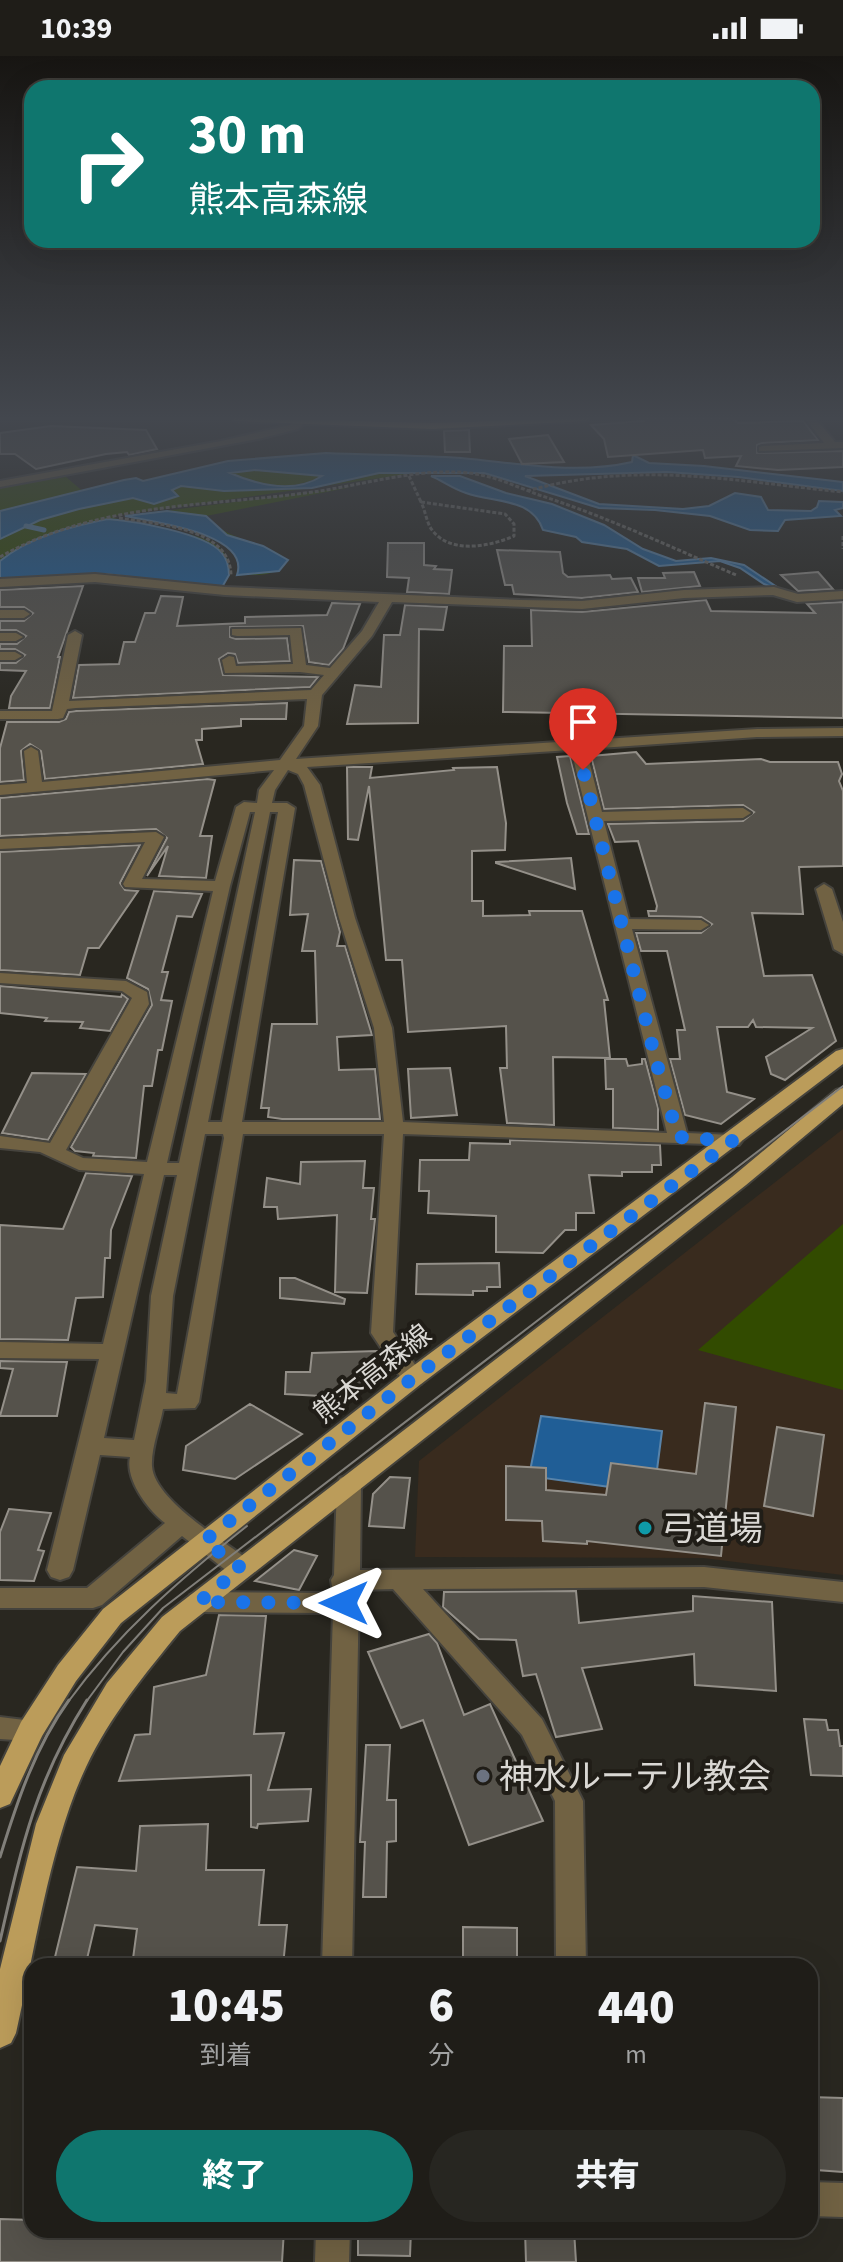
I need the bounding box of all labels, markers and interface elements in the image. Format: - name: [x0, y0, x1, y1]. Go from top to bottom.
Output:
- text: 10:39: [40, 7, 112, 50]
- text: 30 m: [188, 96, 306, 175]
- icon: right: [56, 112, 160, 216]
- text: 熊本高森線: [188, 175, 368, 226]
- pin: [549, 688, 617, 770]
- icon: arrive: [561, 700, 605, 744]
- street label: 熊本高森線: [305, 1315, 440, 1433]
- place label: 弓道場: [661, 1505, 763, 1554]
- marker: 弓道場: [636, 1519, 654, 1537]
- position arrow: [302, 1561, 386, 1645]
- place label: 神水ルーテル教会: [499, 1753, 771, 1802]
- marker: 神水ルーテル教会: [474, 1767, 492, 1785]
- text: 10:45: [167, 1972, 285, 2040]
- text: 6: [428, 1972, 454, 2040]
- text: 440: [598, 1974, 675, 2042]
- text: m: [625, 2036, 647, 2073]
- text: 到着: [200, 2037, 252, 2074]
- text: 分: [428, 2037, 454, 2074]
- button: 終了: [56, 2130, 413, 2222]
- button: 共有: [429, 2130, 786, 2222]

